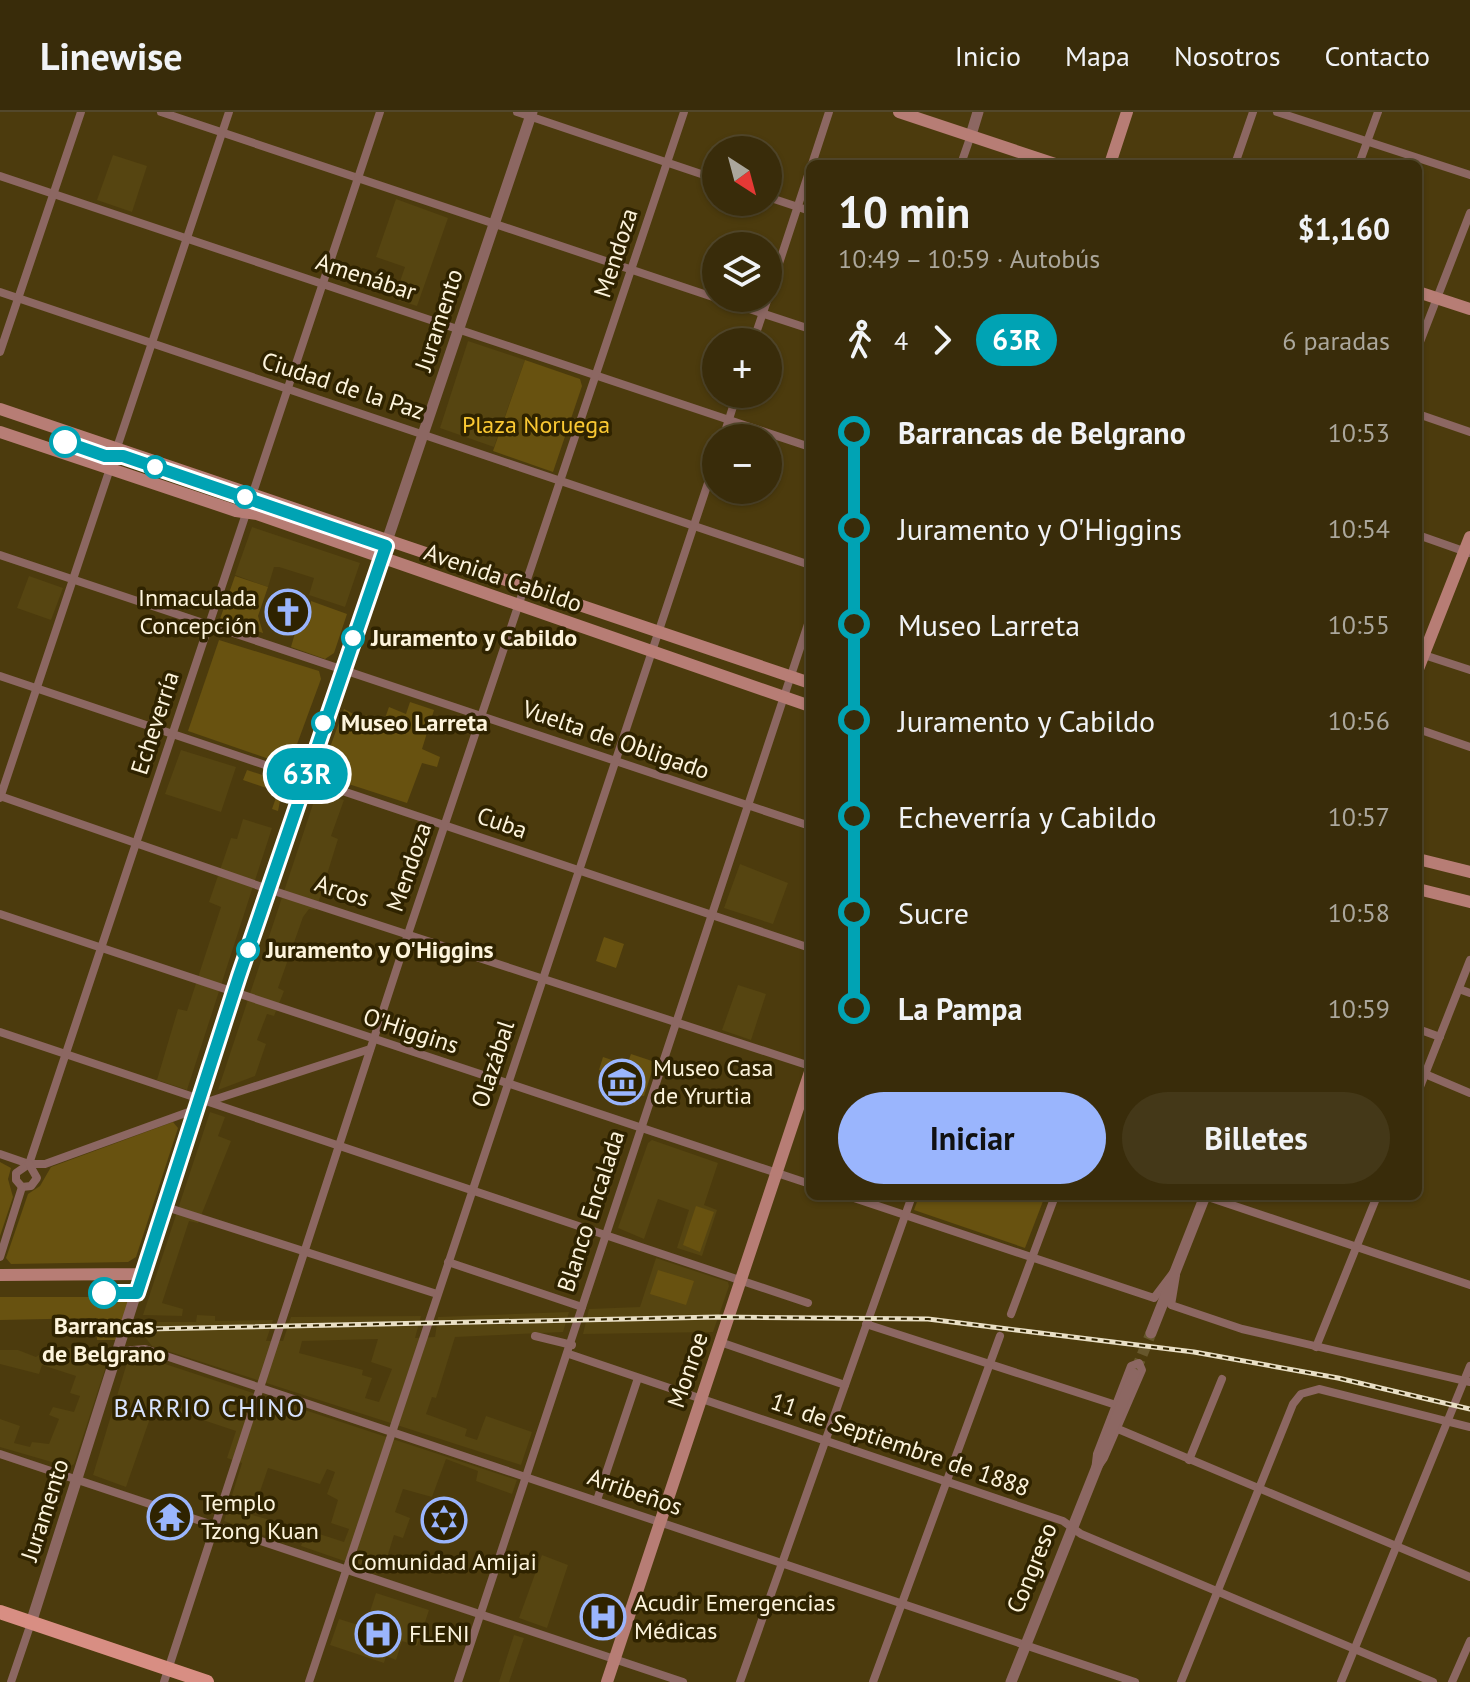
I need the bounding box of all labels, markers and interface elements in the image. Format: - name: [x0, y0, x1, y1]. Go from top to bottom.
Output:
- text: Linewise: [40, 31, 183, 80]
- text: Inicio: [955, 37, 1021, 74]
- text: Mapa: [1065, 37, 1130, 74]
- text: Nosotros: [1174, 37, 1280, 74]
- text: Contacto: [1324, 37, 1430, 74]
- north arrow: [702, 136, 782, 216]
- map controls: [702, 136, 782, 504]
- text: 10 min: [838, 183, 970, 240]
- street label: Mendoza: [587, 204, 645, 302]
- text: $1,160: [1297, 209, 1390, 248]
- button: layers: [702, 232, 782, 312]
- text: 10:49 – 10:59 · Autobús: [838, 242, 1100, 275]
- street label: Amenábar: [312, 246, 420, 307]
- street label: Juramento: [407, 265, 470, 376]
- icon: walk: [838, 318, 882, 362]
- icon: forward: [920, 318, 964, 362]
- text: 63R: [992, 321, 1041, 358]
- text: 4: [894, 324, 908, 357]
- text: 6 paradas: [1282, 324, 1390, 357]
- button: +: [702, 328, 782, 408]
- street label: Ciudad de la Paz: [258, 345, 428, 426]
- park label: Plaza Noruega: [462, 409, 610, 440]
- text: Barrancas de Belgrano: [898, 413, 1186, 452]
- text: 10:53: [1328, 416, 1390, 449]
- button: −: [702, 424, 782, 504]
- unlabelled marker: [50, 427, 80, 457]
- unlabelled marker: [144, 456, 166, 478]
- unlabelled marker: [234, 486, 256, 508]
- text: Juramento y O'Higgins: [898, 509, 1182, 548]
- text: 10:54: [1328, 512, 1390, 545]
- street label: Avenida Cabildo: [420, 536, 586, 619]
- place label: Inmaculada Concepción: [138, 582, 257, 641]
- church icon: Inmaculada Concepción: [264, 588, 312, 636]
- text: Museo Larreta: [898, 605, 1080, 644]
- text: 10:55: [1328, 608, 1390, 641]
- place label: Juramento y Cabildo: [370, 622, 577, 653]
- marker: Juramento y Cabildo: [342, 627, 364, 649]
- street label: Echeverría: [123, 667, 186, 778]
- street label: Vuelta de Obligado: [518, 693, 714, 786]
- text: Juramento y Cabildo: [898, 701, 1155, 740]
- text: 10:56: [1328, 704, 1390, 737]
- place label: Museo Larreta: [341, 707, 488, 738]
- marker: Museo Larreta: [312, 712, 334, 734]
- line badge: 63R: [261, 748, 353, 800]
- text: 63R: [283, 755, 331, 792]
- text: Echeverría y Cabildo: [898, 797, 1157, 836]
- street label: Cuba: [473, 800, 531, 846]
- text: 10:57: [1328, 800, 1390, 833]
- street label: Mendoza: [379, 818, 438, 916]
- street label: Arcos: [311, 867, 373, 914]
- text: Sucre: [898, 893, 969, 932]
- text: 10:58: [1328, 896, 1390, 929]
- place label: Juramento y O'Higgins: [265, 934, 494, 965]
- marker: Juramento y O'Higgins: [237, 939, 259, 961]
- text: La Pampa: [898, 989, 1022, 1028]
- text: 10:59: [1328, 992, 1390, 1025]
- street label: O'Higgins: [359, 1001, 463, 1061]
- street label: Olazábal: [464, 1016, 521, 1111]
- place label: Museo Casa de Yrurtia: [653, 1052, 773, 1111]
- museum icon: Museo Casa de Yrurtia: [598, 1058, 646, 1106]
- button: Iniciar: [838, 1092, 1106, 1184]
- button: Billetes: [1122, 1092, 1390, 1184]
- street label: Blanco Encalada: [550, 1126, 631, 1296]
- marker: Barrancas de Belgrano: [89, 1278, 119, 1308]
- place label: Barrancas de Belgrano: [42, 1310, 166, 1369]
- street label: Monroe: [660, 1328, 715, 1412]
- street label: 11 de Septiembre de 1888: [767, 1386, 1034, 1503]
- district label: BARRIO CHINO: [114, 1391, 306, 1424]
- street label: Juramento: [13, 1455, 76, 1566]
- street label: Arribeños: [584, 1461, 687, 1522]
- place label: Templo Tzong Kuan: [201, 1487, 319, 1546]
- temple icon: Templo Tzong Kuan: [146, 1493, 194, 1541]
- synagogue icon: Comunidad Amijai: [420, 1496, 468, 1544]
- street label: Congreso: [999, 1518, 1064, 1618]
- place label: Comunidad Amijai: [351, 1546, 537, 1577]
- place label: Acudir Emergencias Médicas: [634, 1587, 836, 1646]
- hospital icon: Acudir Emergencias Médicas: [579, 1593, 627, 1641]
- hospital icon: FLENI: [354, 1610, 402, 1658]
- place label: FLENI: [409, 1618, 470, 1649]

